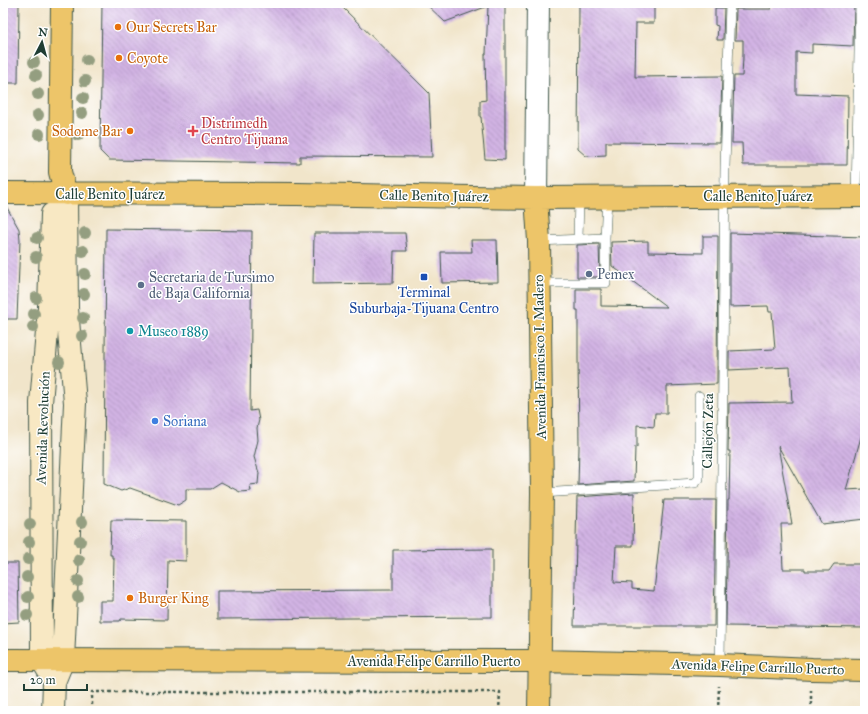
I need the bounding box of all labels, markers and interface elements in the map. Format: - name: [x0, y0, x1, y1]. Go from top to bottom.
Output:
- place label: Our Secrets Bar: [126, 19, 217, 36]
- north arrow: [22, 22, 62, 62]
- marker: Our Secrets Bar: [113, 22, 123, 32]
- text: N: [38, 26, 49, 40]
- place label: Coyote: [127, 50, 168, 67]
- marker: Coyote: [114, 53, 124, 63]
- place label: Distrimedh Centro Tijuana: [201, 115, 288, 148]
- place label: Sodome Bar: [52, 123, 123, 140]
- marker: Sodome Bar: [125, 126, 135, 136]
- marker: Distrimedh Centro Tijuana: [188, 126, 198, 136]
- street label: Calle Benito Juárez: [55, 186, 165, 204]
- street label: Calle Benito Juárez: [379, 187, 489, 206]
- street label: Calle Benito Juárez: [703, 188, 813, 206]
- place label: Pemex: [597, 266, 635, 283]
- place label: Secretaria de Tursimo de Baja California: [149, 269, 274, 302]
- marker: Pemex: [584, 269, 594, 279]
- marker: Terminal Suburbaja-Tijuana Centro: [419, 272, 429, 282]
- street label: Avenida Francisco I. Madero: [530, 275, 550, 440]
- marker: Secretaria de Tursimo de Baja California: [136, 280, 146, 290]
- place label: Terminal Suburbaja-Tijuana Centro: [349, 284, 499, 317]
- place label: Museo 1889: [138, 323, 209, 340]
- marker: Museo 1889: [125, 326, 135, 336]
- street label: Avenida Revolución: [32, 371, 53, 486]
- street label: Callejón Zeta: [699, 393, 717, 469]
- place label: Soriana: [163, 413, 207, 430]
- marker: Soriana: [150, 416, 160, 426]
- place label: Burger King: [138, 590, 209, 607]
- marker: Burger King: [125, 593, 135, 603]
- street label: Avenida Felipe Carrillo Puerto: [347, 653, 520, 670]
- street label: Avenida Felipe Carrillo Puerto: [670, 655, 845, 679]
- scale bar: [24, 666, 87, 692]
- text: 20 m: [30, 673, 56, 687]

